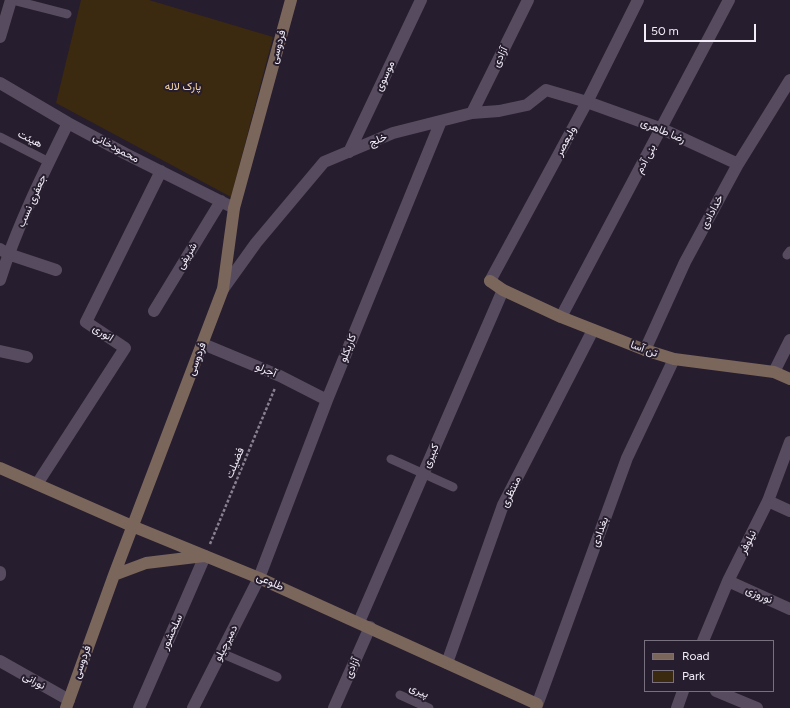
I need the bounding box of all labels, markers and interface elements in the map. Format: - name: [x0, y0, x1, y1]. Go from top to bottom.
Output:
- scale bar: [646, 16, 758, 42]
- text: 50 m: [651, 24, 679, 38]
- street label: فردوسی: [267, 29, 289, 65]
- street label: آزادی: [489, 45, 511, 69]
- street label: موسوی: [372, 59, 398, 93]
- park label: پارک لاله: [165, 80, 201, 94]
- street label: رضا طاهری: [639, 116, 687, 146]
- street label: ولیعصر: [553, 124, 579, 158]
- street label: هیئت: [16, 127, 44, 151]
- street label: محمودخانی: [91, 130, 141, 166]
- street label: خلج: [367, 130, 389, 150]
- street label: بنی آدم: [633, 142, 659, 176]
- street label: جعفری نسب: [14, 173, 50, 229]
- street label: خدادادی: [698, 193, 726, 231]
- street label: شریفی: [174, 240, 200, 272]
- street label: انوری: [90, 321, 116, 345]
- street label: کاریکلو: [336, 332, 360, 364]
- street label: تن آسا: [629, 338, 659, 360]
- street label: فردوسی: [185, 341, 209, 377]
- street label: آجرلو: [254, 360, 278, 380]
- street label: کبیری: [420, 442, 442, 470]
- street label: فضیلت: [223, 446, 247, 480]
- street label: منتظری: [498, 474, 524, 510]
- street label: بغدادی: [589, 515, 611, 549]
- street label: نیلوفر: [736, 528, 760, 556]
- street label: طلوعی: [254, 570, 286, 594]
- street label: نوروزی: [744, 583, 774, 607]
- street label: سلحشور: [158, 612, 186, 652]
- street label: دمیرچیلو: [211, 623, 241, 663]
- legend: [644, 640, 774, 692]
- street label: فردوسی: [70, 644, 94, 680]
- text: Road: [682, 649, 710, 663]
- street label: آزادی: [342, 656, 362, 680]
- street label: نورانی: [20, 669, 48, 693]
- text: Park: [682, 669, 705, 683]
- street label: پیری: [407, 681, 431, 701]

